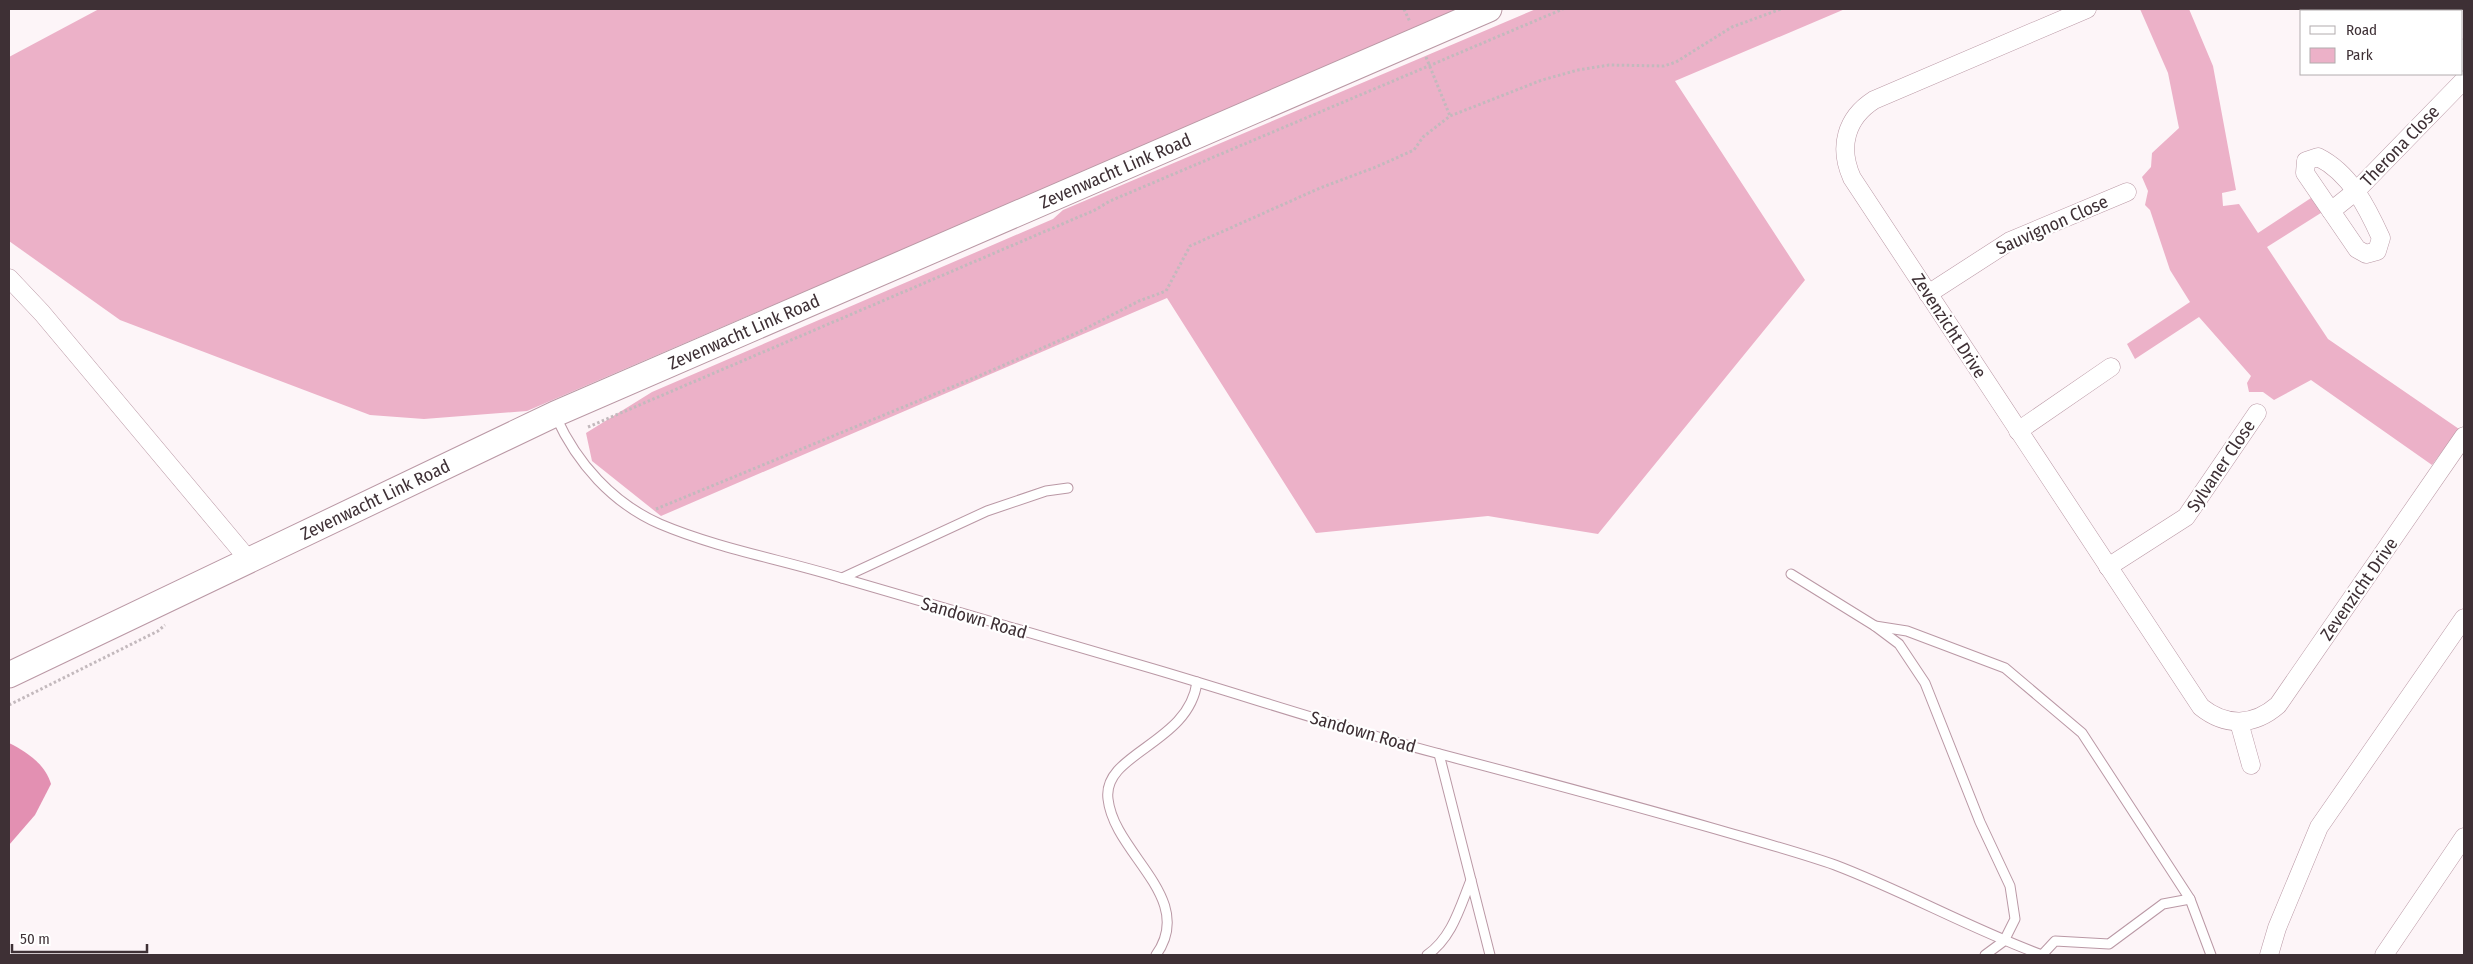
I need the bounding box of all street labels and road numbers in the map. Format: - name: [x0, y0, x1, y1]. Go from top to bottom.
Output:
- street label: Therona Close: [2356, 101, 2444, 191]
- street label: Zevenwacht Link Road: [1036, 128, 1195, 214]
- street label: Sauvignon Close: [1992, 190, 2112, 260]
- street label: Zevenzicht Drive: [1907, 270, 1991, 383]
- street label: Zevenwacht Link Road: [665, 290, 823, 375]
- street label: Sylvaner Close: [2182, 416, 2260, 516]
- street label: Zevenwacht Link Road: [297, 455, 454, 545]
- street label: Zevenzicht Drive: [2315, 533, 2403, 645]
- street label: Sandown Road: [918, 592, 1030, 644]
- street label: Sandown Road: [1307, 706, 1419, 758]

